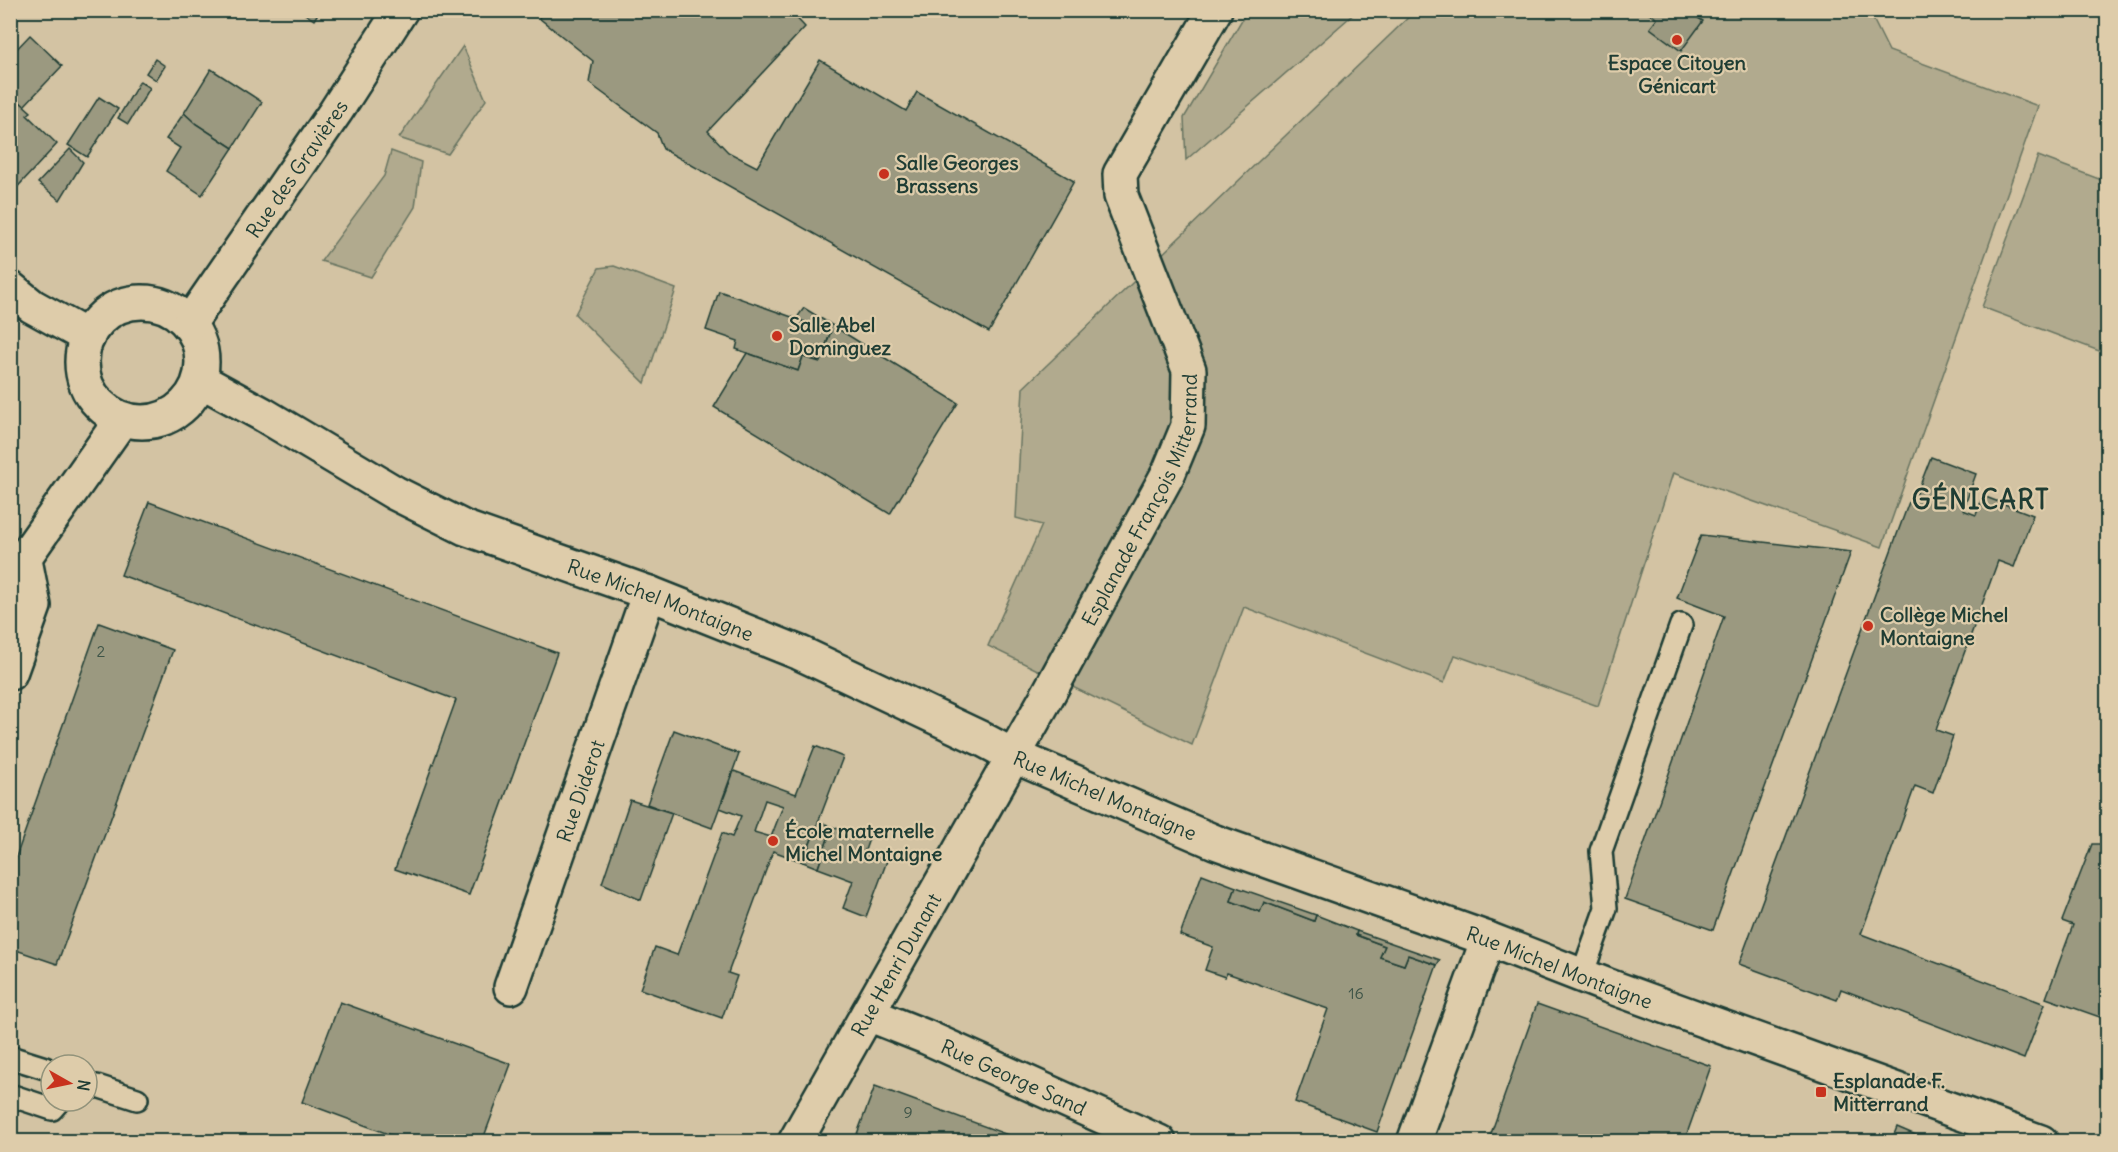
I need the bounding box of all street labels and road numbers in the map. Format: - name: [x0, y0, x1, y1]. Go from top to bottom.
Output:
- street label: Rue des Gravières: [240, 95, 353, 242]
- street label: Esplanade François Mitterrand: [1075, 373, 1201, 630]
- street label: Rue Michel Montaigne: [564, 553, 757, 646]
- street label: Rue Diderot: [550, 736, 609, 845]
- street label: Rue Michel Montaigne: [1010, 745, 1201, 845]
- street label: Rue Henri Dunant: [845, 888, 946, 1041]
- street label: Rue Michel Montaigne: [1463, 920, 1656, 1013]
- street label: Rue George Sand: [937, 1033, 1091, 1120]

